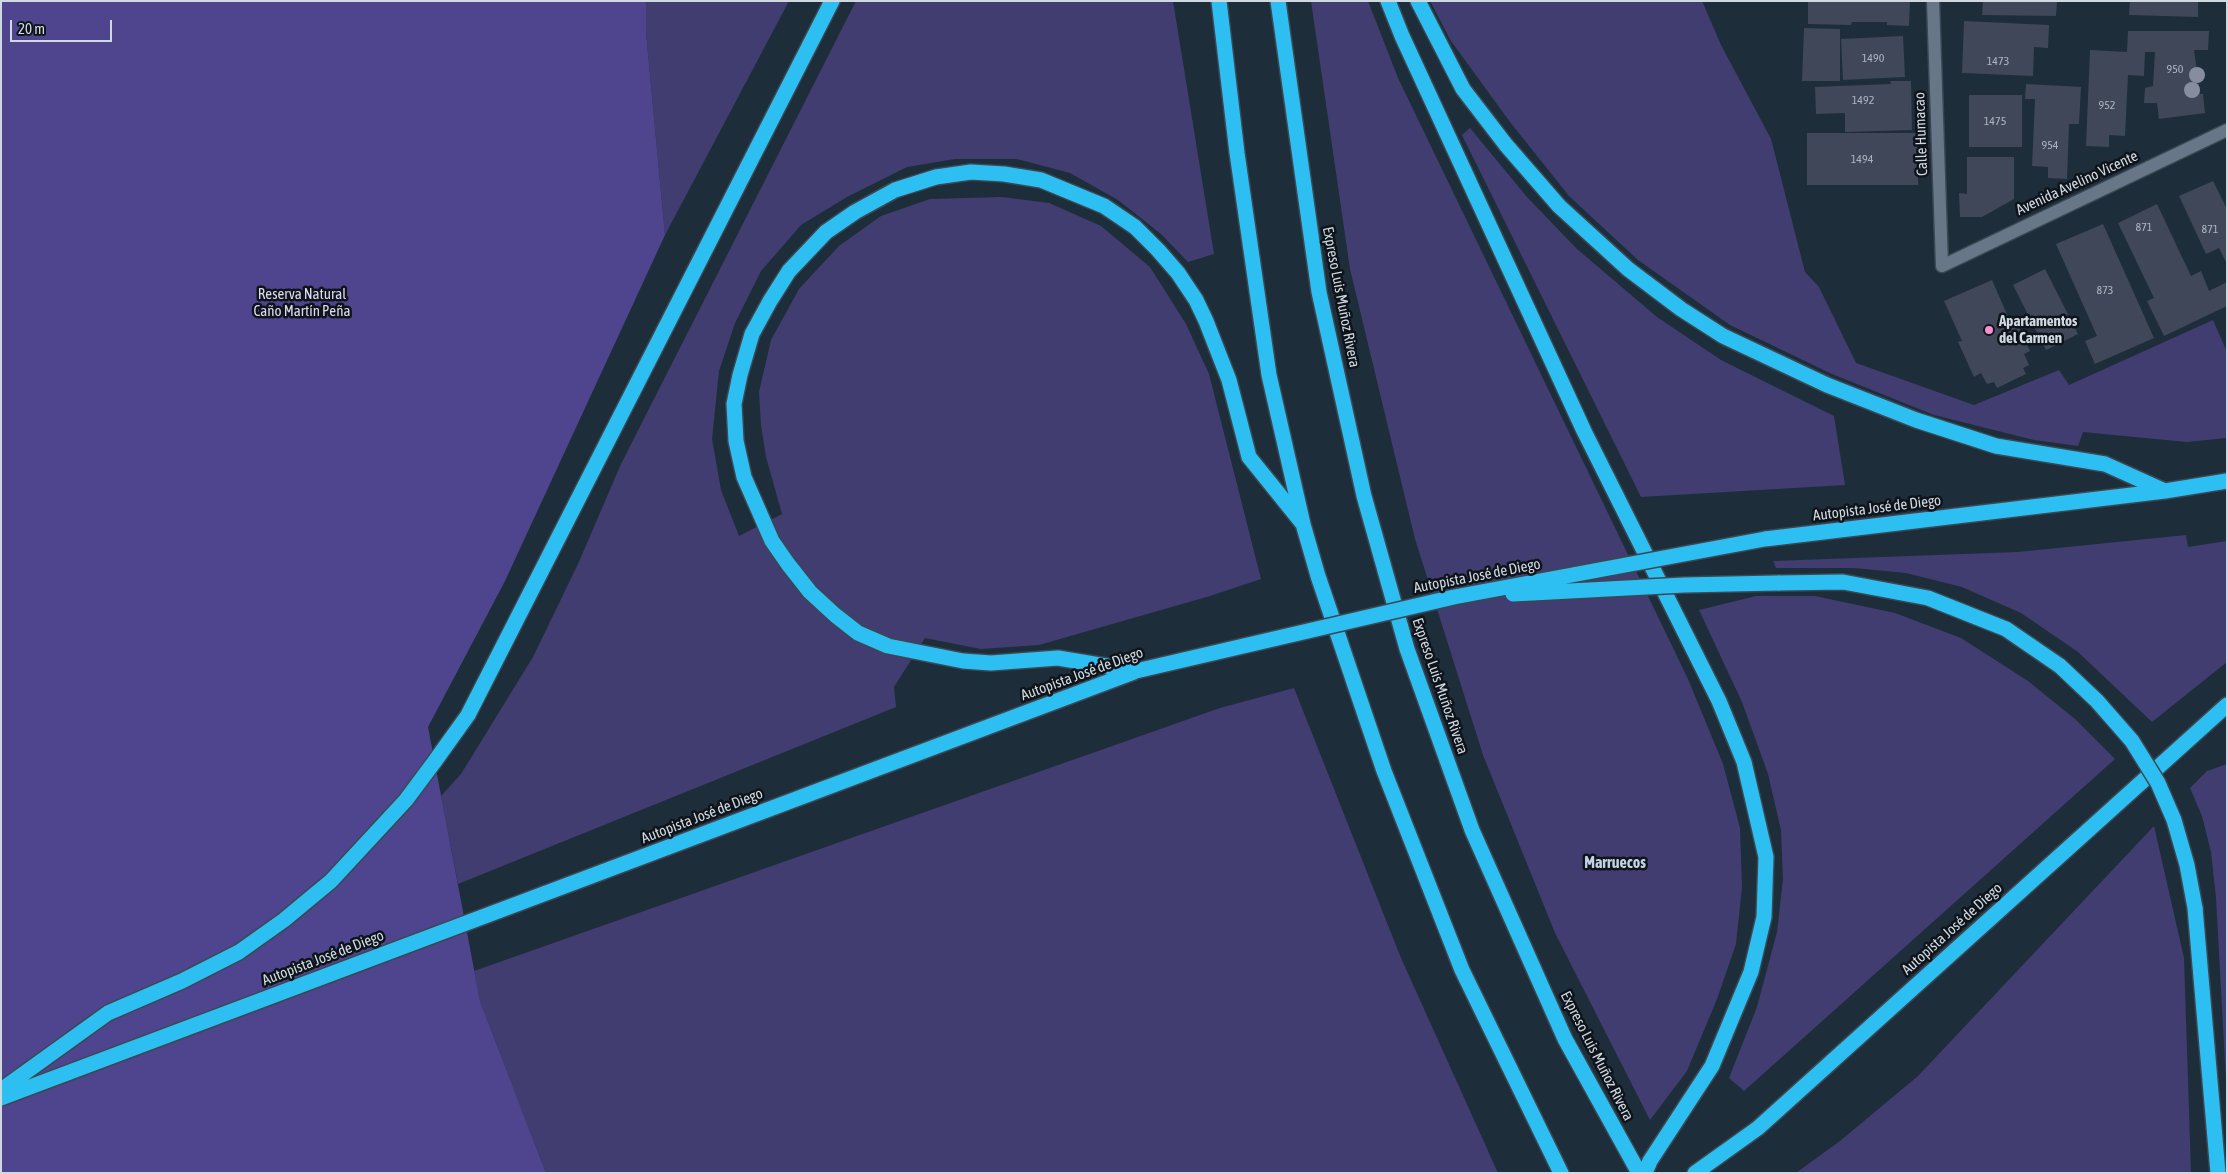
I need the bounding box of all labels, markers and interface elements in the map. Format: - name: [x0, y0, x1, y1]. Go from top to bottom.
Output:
- scale bar: [12, 10, 115, 42]
- text: 20 m: [18, 20, 45, 37]
- house number: 1490: [1862, 51, 1884, 65]
- house number: 1473: [1987, 54, 2009, 68]
- house number: 950: [2167, 62, 2183, 76]
- street label: Calle Humacao: [1911, 92, 1931, 176]
- house number: 1492: [1852, 93, 1874, 107]
- house number: 952: [2099, 98, 2115, 112]
- house number: 1475: [1984, 114, 2006, 128]
- house number: 954: [2042, 138, 2058, 152]
- street label: Avenida Avelino Vicente: [2013, 147, 2141, 219]
- house number: 1494: [1851, 152, 1873, 166]
- house number: 871: [2136, 220, 2152, 234]
- house number: 871: [2202, 222, 2218, 236]
- street label: Expreso Luis Muñoz Rivera: [1319, 225, 1363, 369]
- house number: 873: [2097, 283, 2113, 297]
- park label: Reserva Natural Caño Martín Peña: [254, 285, 350, 320]
- place label: Apartamentos del Carmen: [1999, 312, 2077, 347]
- marker: Apartamentos del Carmen: [1983, 324, 1995, 336]
- street label: Autopista José de Diego: [1812, 491, 1942, 525]
- street label: Autopista José de Diego: [1412, 555, 1542, 597]
- street label: Expreso Luis Muñoz Rivera: [1408, 616, 1472, 756]
- street label: Autopista José de Diego: [1018, 644, 1146, 704]
- street label: Autopista José de Diego: [639, 785, 765, 847]
- district label: Marruecos: [1584, 853, 1646, 873]
- street label: Autopista José de Diego: [1898, 879, 2006, 979]
- street label: Autopista José de Diego: [260, 927, 386, 989]
- street label: Expreso Luis Muñoz Rivera: [1557, 988, 1637, 1124]

